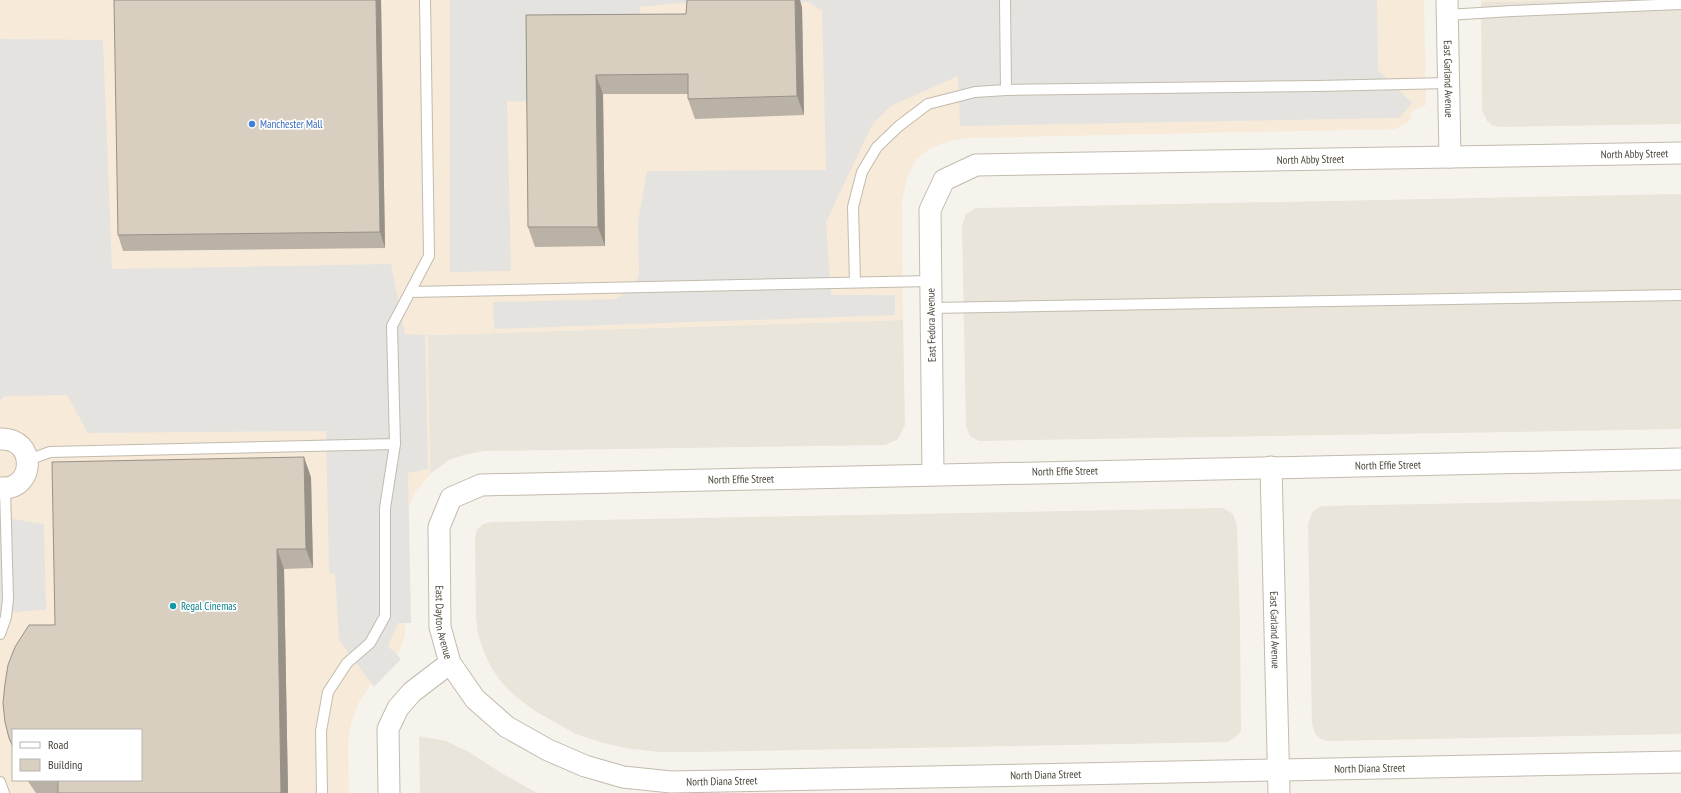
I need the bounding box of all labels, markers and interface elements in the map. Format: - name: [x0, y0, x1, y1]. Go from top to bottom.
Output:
- street label: East Garland Avenue: [1441, 40, 1456, 118]
- place label: Manchester Mall: [260, 117, 323, 131]
- marker: Manchester Mall: [247, 119, 257, 129]
- street label: North Abby Street: [1601, 146, 1668, 161]
- street label: North Abby Street: [1277, 152, 1344, 167]
- street label: East Fedora Avenue: [923, 287, 939, 362]
- street label: North Effie Street: [1355, 457, 1421, 473]
- street label: North Effie Street: [1032, 463, 1098, 479]
- street label: North Effie Street: [708, 471, 774, 487]
- street label: East Dayton Avenue: [433, 585, 456, 661]
- street label: East Garland Avenue: [1267, 591, 1283, 669]
- place label: Regal Cinemas: [181, 599, 237, 613]
- marker: Regal Cinemas: [168, 601, 178, 611]
- legend: [12, 729, 142, 781]
- text: Road: [48, 737, 68, 752]
- text: Building: [48, 757, 83, 772]
- street label: North Diana Street: [1334, 760, 1405, 776]
- street label: North Diana Street: [1010, 767, 1081, 782]
- street label: North Diana Street: [686, 773, 757, 789]

